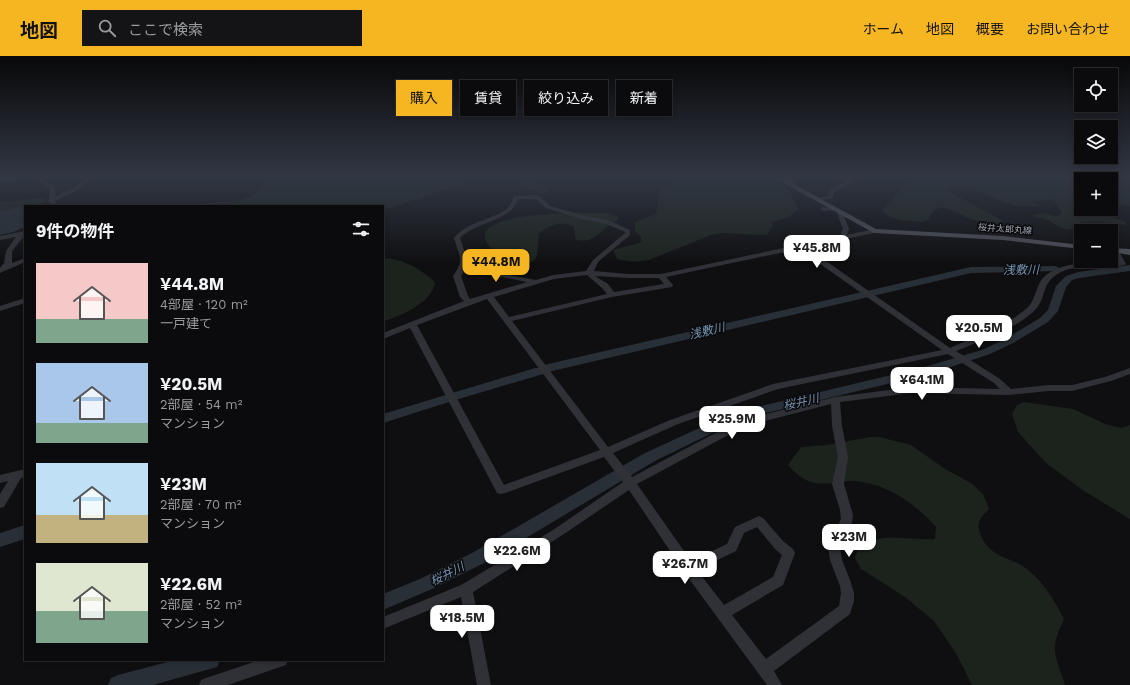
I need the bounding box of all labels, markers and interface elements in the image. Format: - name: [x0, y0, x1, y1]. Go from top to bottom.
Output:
- search box: [82, 10, 362, 46]
- icon: search: [96, 17, 118, 39]
- text: 地図: [20, 19, 58, 42]
- text: ここで検索: [128, 21, 203, 39]
- text: ホーム: [862, 21, 904, 37]
- text: 地図: [926, 21, 954, 37]
- text: 概要: [976, 21, 1004, 37]
- text: お問い合わせ: [1026, 21, 1110, 37]
- map controls: [1074, 68, 1118, 268]
- button: locate: [1074, 68, 1118, 112]
- chip: 購入: [396, 80, 452, 116]
- chip: 賃貸: [460, 80, 516, 116]
- chip: 絞り込み: [524, 80, 608, 116]
- chip: 新着: [616, 80, 672, 116]
- button: layers: [1074, 120, 1118, 164]
- button: +: [1074, 172, 1118, 216]
- icon: filters: [350, 218, 372, 240]
- text: 9件の物件: [36, 221, 114, 241]
- street label: 桜井太郎丸線: [978, 222, 1033, 236]
- button: −: [1074, 224, 1118, 268]
- pin: ¥45.8M: [784, 235, 850, 269]
- text: ¥45.8M: [793, 240, 841, 255]
- pin: ¥44.8M: [463, 249, 529, 283]
- text: ¥44.8M: [471, 254, 521, 269]
- water label: 浅敷川: [1003, 263, 1041, 277]
- text: ¥44.8M: [160, 274, 224, 294]
- icon: home: [68, 279, 116, 327]
- text: 4部屋 · 120 m²: [160, 297, 248, 312]
- pin: ¥20.5M: [946, 315, 1012, 349]
- text: 一戸建て: [160, 316, 212, 331]
- water label: 浅敷川: [688, 320, 728, 342]
- text: ¥20.5M: [955, 320, 1003, 335]
- pin: ¥64.1M: [889, 367, 955, 401]
- text: ¥64.1M: [900, 372, 944, 387]
- text: ¥20.5M: [160, 374, 223, 394]
- icon: home: [68, 379, 116, 427]
- water label: 桜井川: [782, 391, 822, 413]
- text: 2部屋 · 54 m²: [160, 397, 242, 412]
- pin: ¥25.9M: [699, 406, 765, 440]
- text: ¥25.9M: [708, 411, 756, 426]
- text: マンション: [160, 416, 225, 431]
- text: ¥23M: [160, 474, 207, 494]
- icon: home: [68, 479, 116, 527]
- text: 2部屋 · 70 m²: [160, 497, 242, 512]
- text: マンション: [160, 516, 225, 531]
- pin: ¥23M: [825, 524, 873, 558]
- text: ¥23M: [831, 529, 867, 544]
- pin: ¥22.6M: [484, 538, 550, 572]
- text: ¥22.6M: [493, 543, 541, 558]
- pin: ¥26.7M: [652, 551, 718, 585]
- text: ¥26.7M: [662, 556, 708, 571]
- water label: 桜井川: [428, 559, 468, 588]
- text: ¥22.6M: [160, 574, 222, 594]
- icon: home: [68, 579, 116, 627]
- text: 2部屋 · 52 m²: [160, 597, 242, 612]
- pin: ¥18.5M: [429, 605, 495, 639]
- text: ¥18.5M: [439, 610, 485, 625]
- text: マンション: [160, 616, 225, 631]

